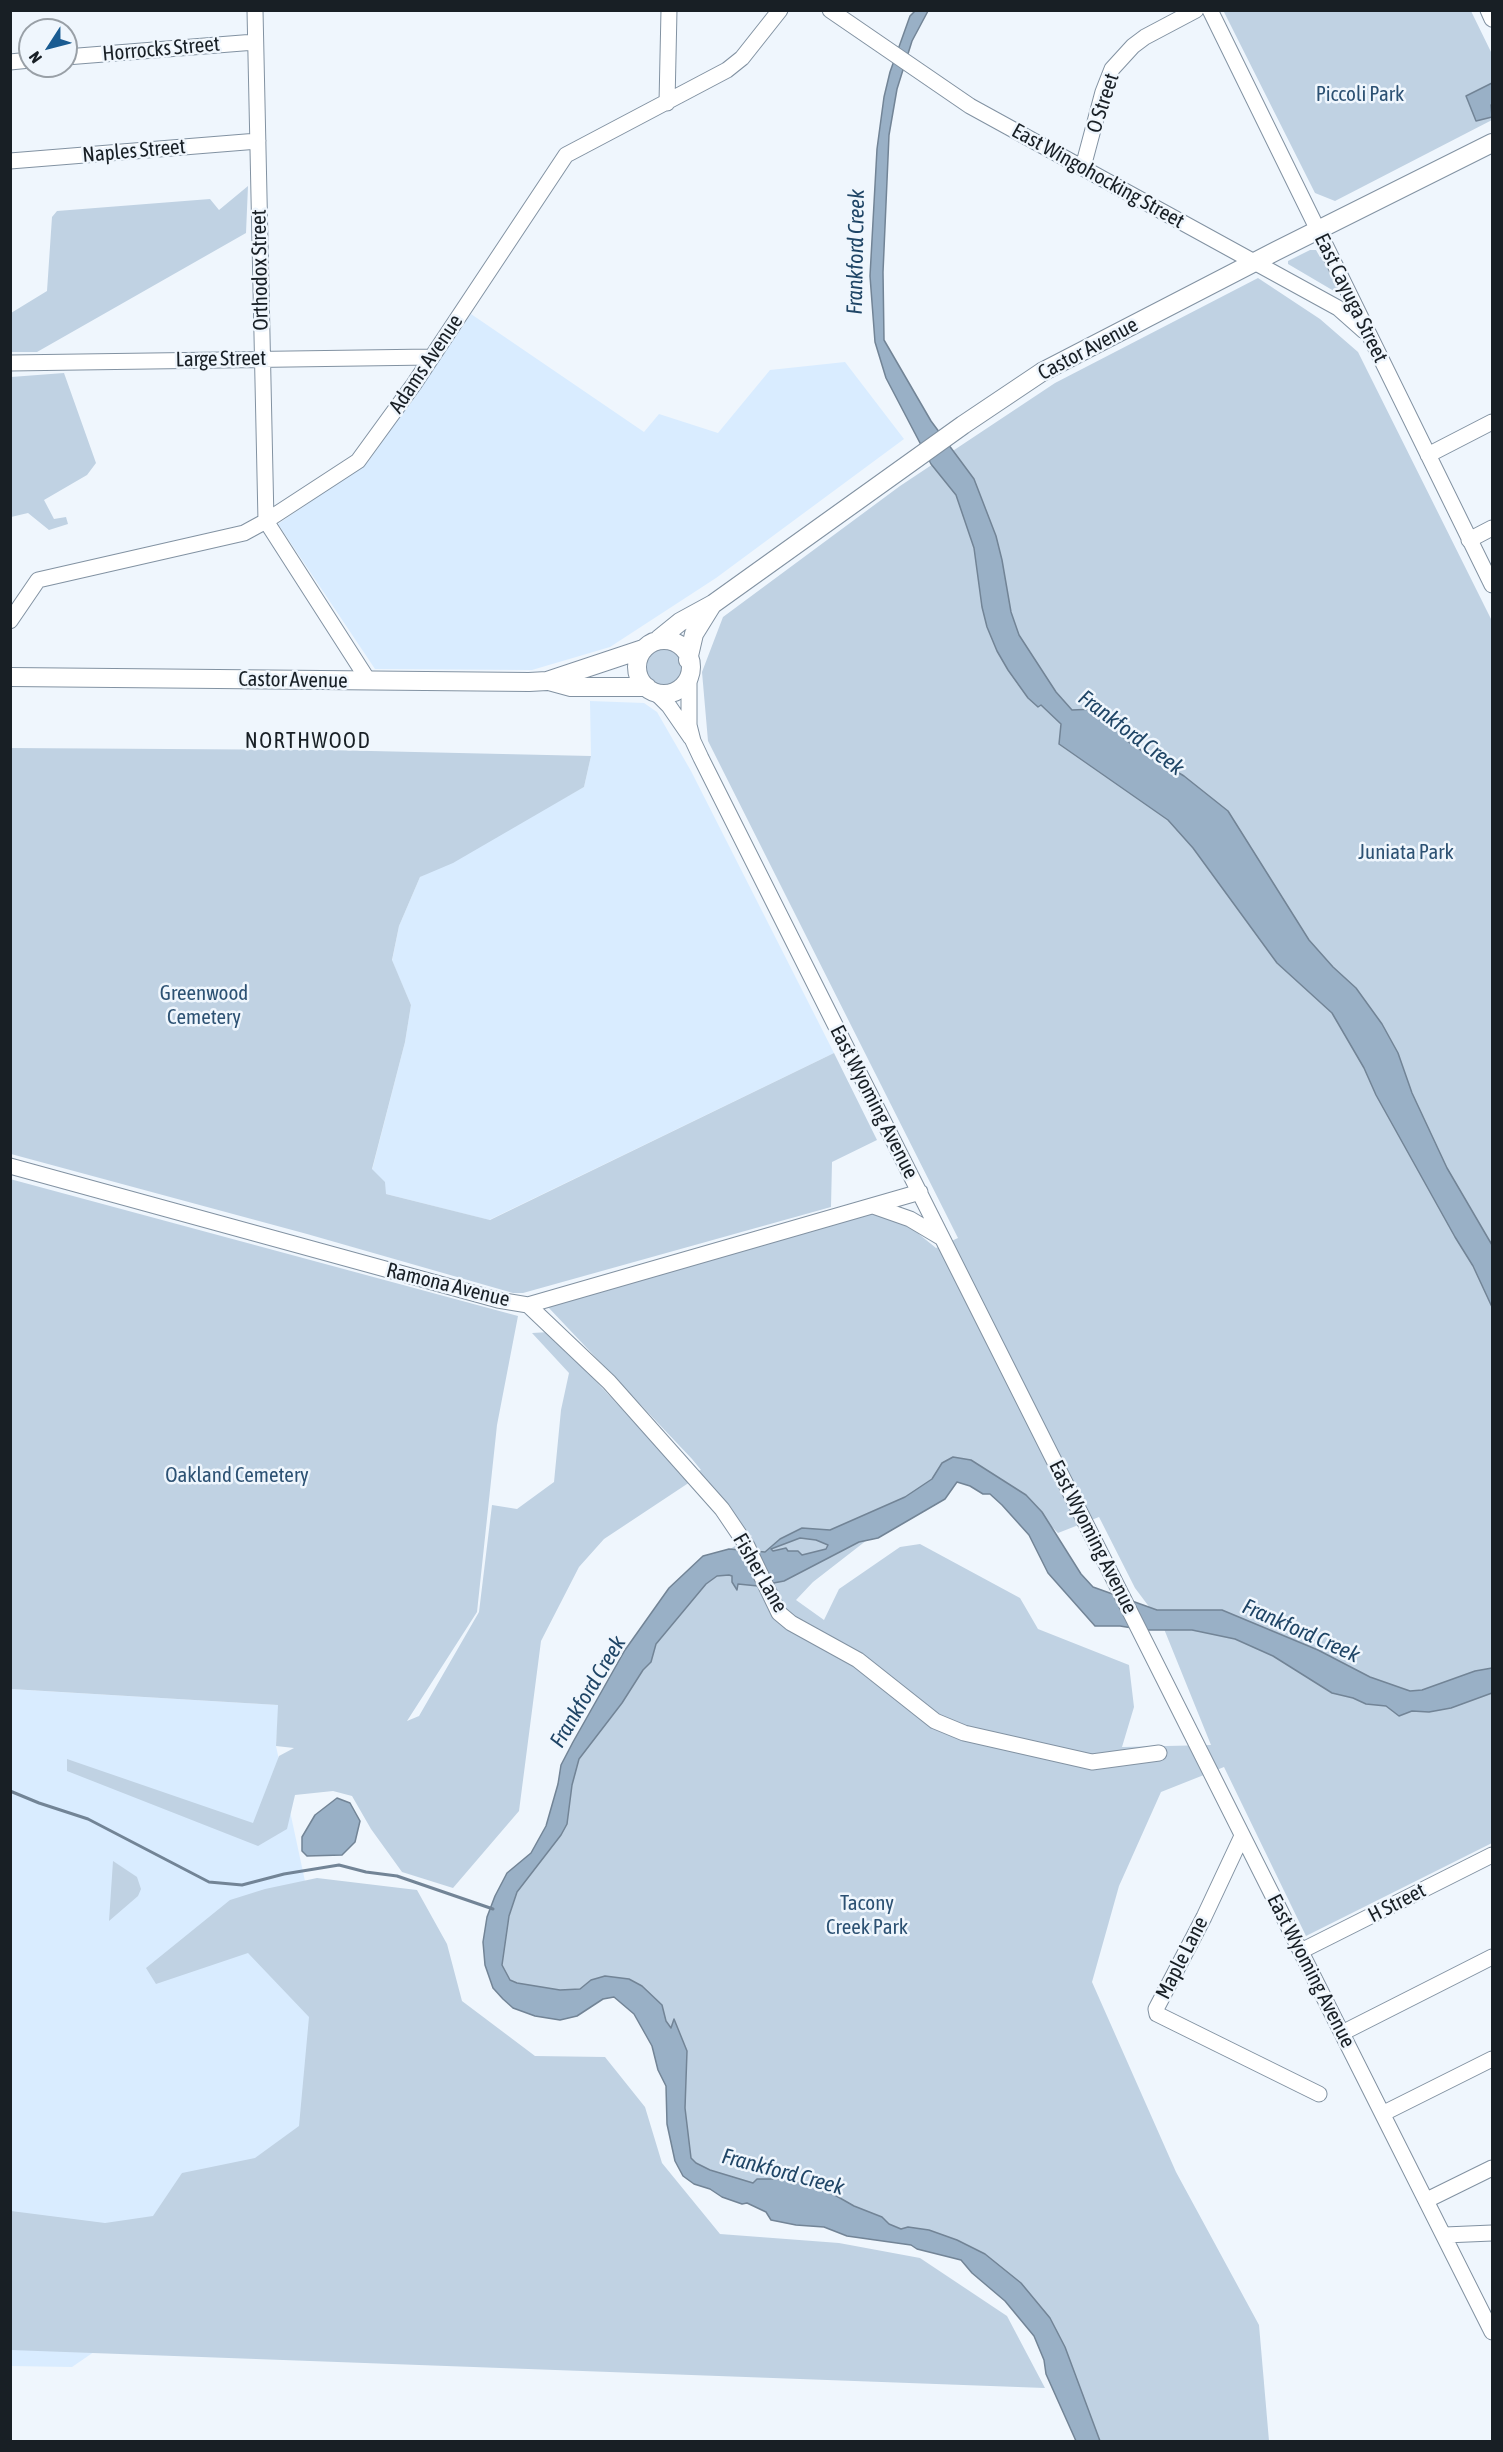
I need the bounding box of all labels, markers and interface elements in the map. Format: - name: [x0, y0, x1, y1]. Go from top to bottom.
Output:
- north arrow: [18, 18, 78, 78]
- street label: Horrocks Street: [101, 31, 221, 67]
- text: N: [25, 48, 45, 67]
- street label: O Street: [1082, 70, 1124, 136]
- park label: Piccoli Park: [1316, 81, 1404, 107]
- street label: East Wingohocking Street: [1007, 118, 1189, 234]
- street label: Naples Street: [81, 134, 187, 168]
- water label: Frankford Creek: [842, 189, 870, 315]
- street label: Orthodox Street: [246, 209, 274, 331]
- street label: East Cayuga Street: [1309, 229, 1393, 367]
- street label: Adams Avenue: [384, 310, 468, 418]
- street label: Castor Avenue: [1034, 312, 1142, 386]
- street label: Large Street: [176, 346, 266, 372]
- street label: Castor Avenue: [238, 666, 348, 694]
- water label: Frankford Creek: [1073, 685, 1189, 781]
- district label: NORTHWOOD: [245, 728, 371, 754]
- park label: Juniata Park: [1358, 839, 1454, 865]
- park label: Greenwood Cemetery: [160, 980, 248, 1030]
- street label: East Wyoming Avenue: [824, 1021, 924, 1183]
- street label: Ramona Avenue: [384, 1258, 512, 1312]
- street label: East Wyoming Avenue: [1043, 1456, 1143, 1618]
- park label: Oakland Cemetery: [165, 1462, 309, 1488]
- street label: Fisher Lane: [727, 1529, 793, 1617]
- water label: Frankford Creek: [1238, 1593, 1364, 1669]
- water label: Frankford Creek: [544, 1631, 632, 1753]
- street label: H Street: [1364, 1878, 1430, 1928]
- park label: Tacony Creek Park: [826, 1890, 908, 1940]
- street label: East Wyoming Avenue: [1261, 1890, 1361, 2052]
- street label: Maple Lane: [1151, 1913, 1213, 2003]
- water label: Frankford Creek: [719, 2143, 847, 2201]

